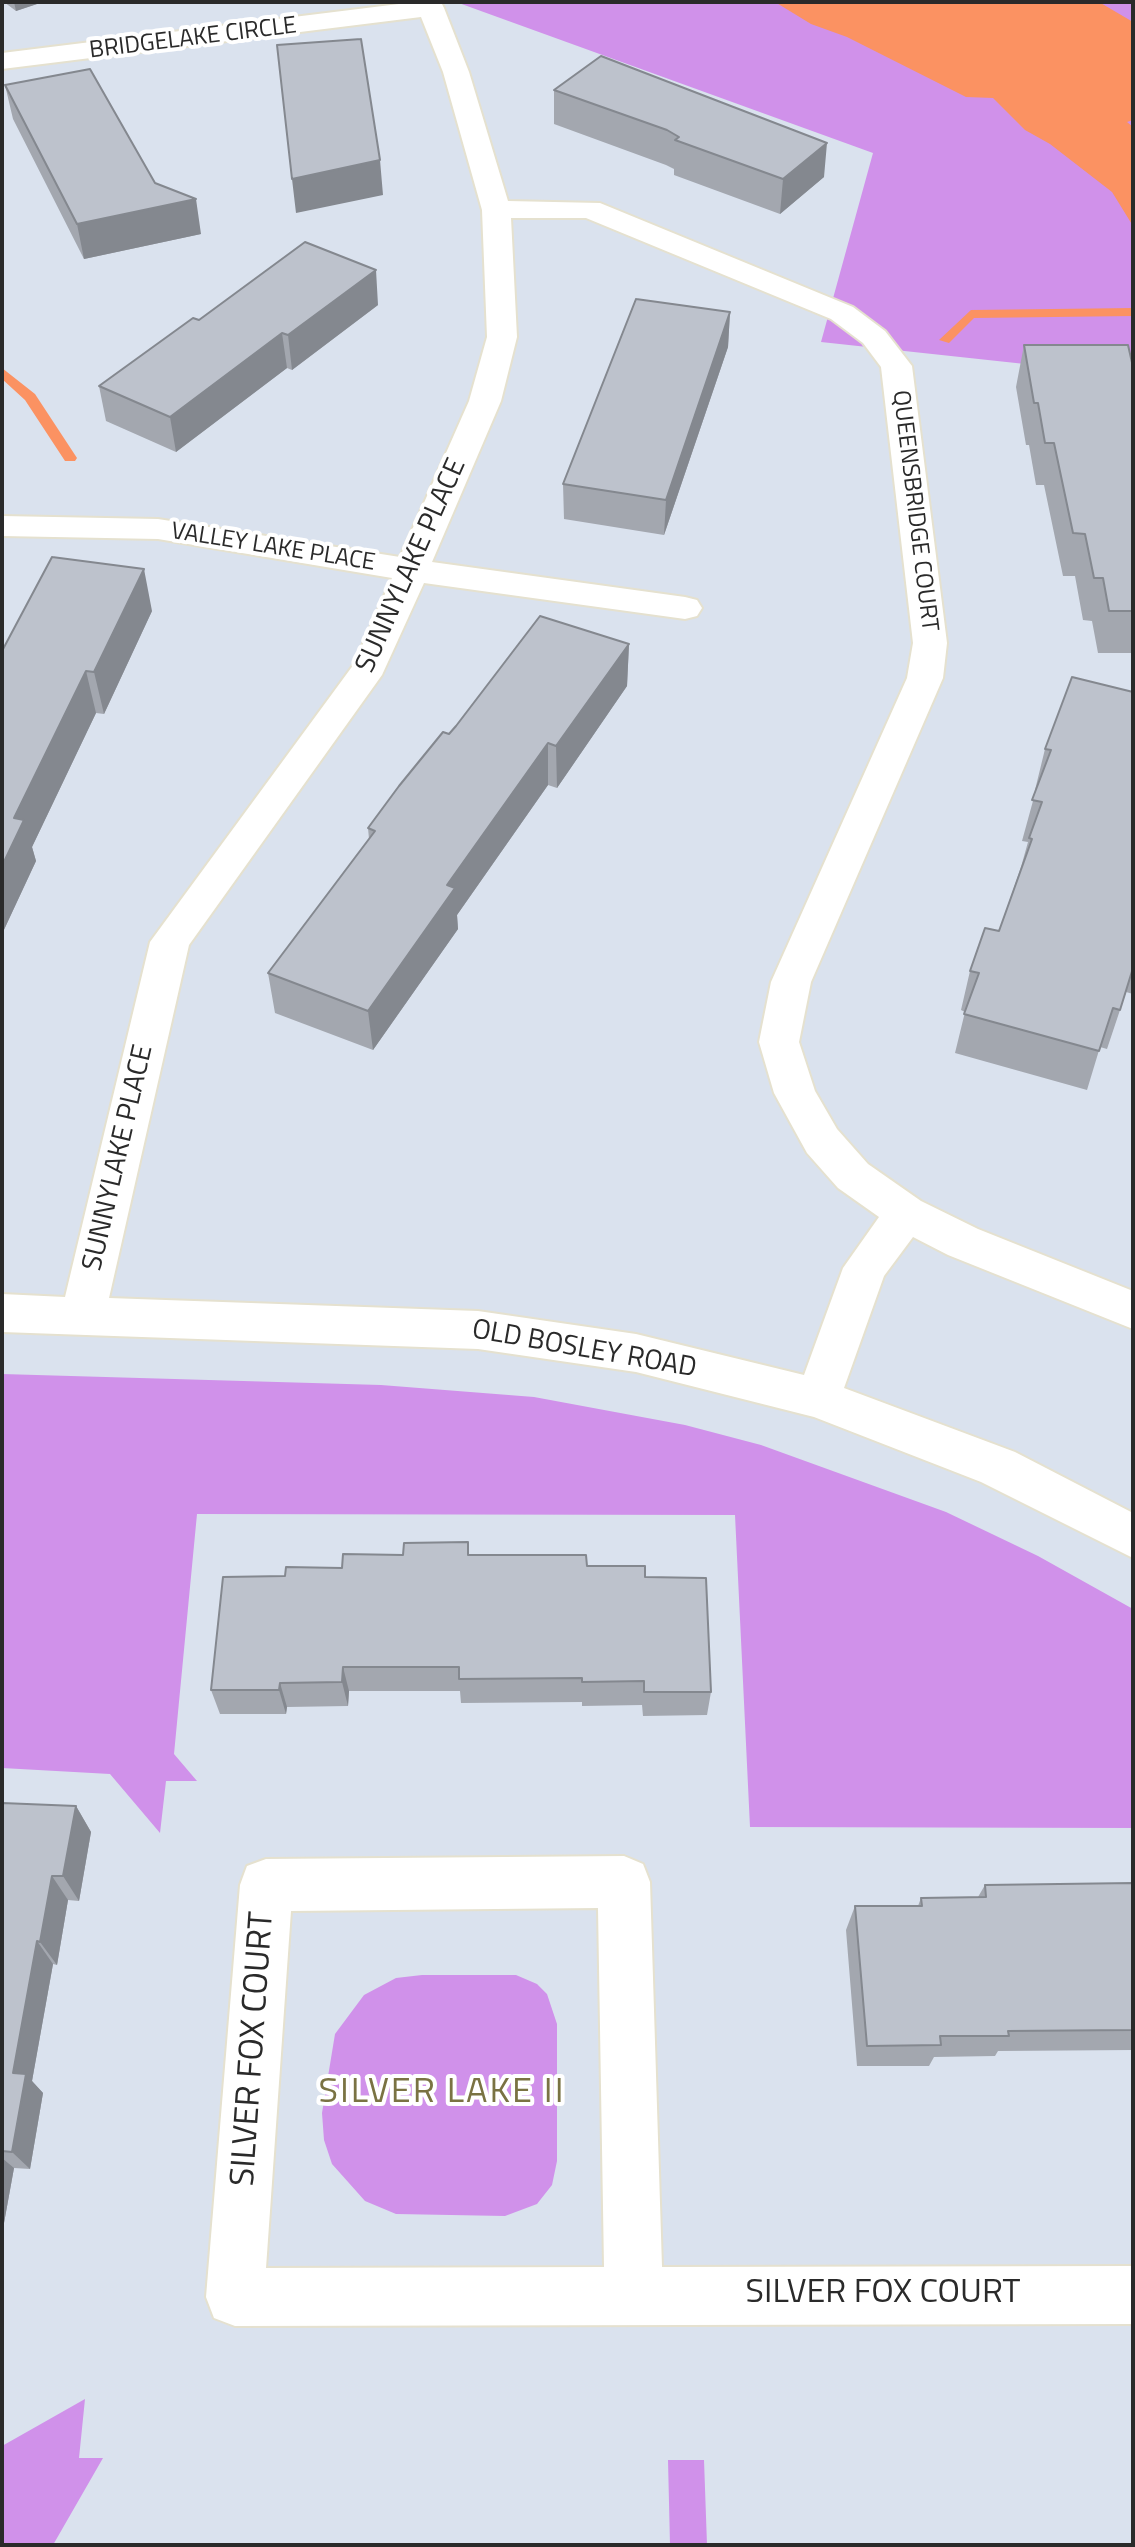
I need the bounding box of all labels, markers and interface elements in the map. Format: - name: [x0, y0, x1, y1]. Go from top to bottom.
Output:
- street label: BRIDGELAKE CIRCLE: [88, 12, 298, 66]
- street label: QUEENSBRIDGE COURT: [885, 389, 943, 633]
- street label: SUNNYLAKE PLACE: [350, 454, 474, 678]
- street label: VALLEY LAKE PLACE: [169, 518, 377, 578]
- street label: SUNNYLAKE PLACE: [77, 1042, 161, 1274]
- street label: OLD BOSLEY ROAD: [469, 1314, 699, 1386]
- street label: SILVER FOX COURT: [224, 1911, 284, 2187]
- district label: SILVER LAKE II: [318, 2071, 566, 2115]
- street label: SILVER FOX COURT: [746, 2274, 1020, 2314]

